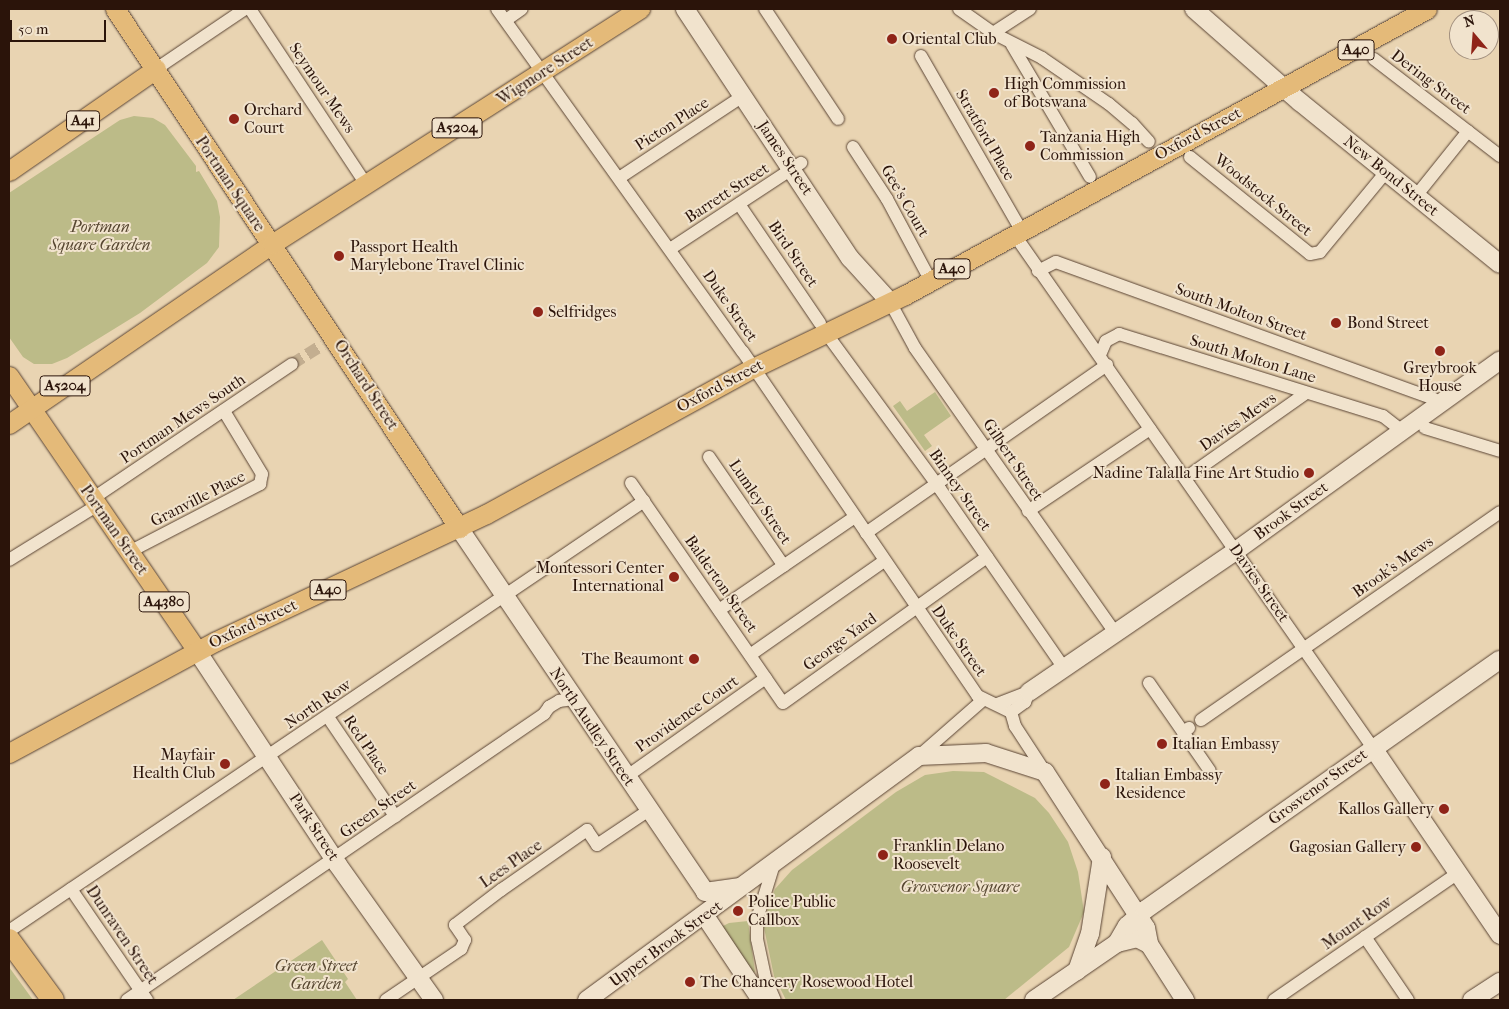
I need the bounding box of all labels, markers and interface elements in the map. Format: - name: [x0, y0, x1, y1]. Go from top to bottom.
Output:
- scale bar: [12, 10, 109, 42]
- north arrow: [1449, 10, 1499, 60]
- text: N: [1462, 11, 1477, 31]
- text: 50 m: [18, 20, 48, 38]
- place label: Oriental Club: [902, 29, 997, 49]
- street label: Wigmore Street: [493, 33, 597, 109]
- marker: Oriental Club: [886, 33, 898, 45]
- road number: A40: [1337, 38, 1375, 62]
- street label: Seymour Mews: [285, 39, 359, 137]
- street label: Dering Street: [1387, 46, 1475, 118]
- place label: High Commission of Botswana: [1004, 74, 1126, 112]
- street label: Stratford Place: [951, 86, 1019, 184]
- marker: High Commission of Botswana: [988, 87, 1000, 99]
- street label: Picton Place: [631, 93, 713, 155]
- place label: Orchard Court: [244, 100, 302, 138]
- street label: Oxford Street: [1152, 103, 1244, 165]
- road number: A41: [66, 108, 100, 134]
- marker: Orchard Court: [228, 113, 240, 125]
- road number: A5204: [431, 116, 483, 140]
- street label: James Street: [753, 117, 817, 199]
- place label: Tanzania High Commission: [1040, 127, 1140, 165]
- street label: New Bond Street: [1340, 132, 1442, 220]
- street label: Portman Square: [191, 133, 269, 235]
- marker: Tanzania High Commission: [1024, 140, 1036, 152]
- street label: Woodstock Street: [1210, 150, 1316, 240]
- street label: Barrett Street: [681, 159, 773, 227]
- street label: Gee's Court: [877, 161, 933, 241]
- park label: Portman Square Garden: [50, 217, 150, 255]
- street label: Bird Street: [764, 217, 822, 291]
- place label: Passport Health Marylebone Travel Clinic: [350, 237, 524, 275]
- marker: Passport Health Marylebone Travel Clinic: [332, 249, 346, 263]
- road number: A40: [933, 256, 971, 282]
- street label: Duke Street: [698, 267, 762, 345]
- street label: South Molton Street: [1173, 279, 1309, 345]
- place label: Selfridges: [548, 302, 616, 322]
- marker: Selfridges: [532, 306, 544, 318]
- place label: Bond Street: [1347, 313, 1429, 333]
- marker: Bond Street: [1329, 316, 1343, 330]
- street label: South Molton Lane: [1188, 331, 1318, 387]
- street label: Orchard Street: [330, 336, 402, 434]
- marker: Greybrook House: [1434, 345, 1446, 357]
- street label: Oxford Street: [674, 355, 766, 417]
- place label: Greybrook House: [1403, 358, 1477, 396]
- street label: Portman Mews South: [117, 370, 249, 468]
- road number: A5204: [39, 374, 91, 398]
- street label: Davies Mews: [1196, 389, 1280, 455]
- street label: Gilbert Street: [978, 415, 1048, 505]
- street label: Binney Street: [925, 445, 995, 535]
- street label: Lumley Street: [725, 456, 795, 548]
- place label: Nadine Talalla Fine Art Studio: [1093, 463, 1299, 483]
- street label: Granville Place: [147, 467, 249, 531]
- marker: Nadine Talalla Fine Art Studio: [1303, 467, 1315, 479]
- street label: Brook Street: [1250, 478, 1332, 544]
- street label: Portman Street: [76, 481, 152, 579]
- street label: Balderton Street: [680, 532, 762, 636]
- street label: Brook's Mews: [1349, 532, 1437, 602]
- street label: Davies Street: [1225, 540, 1293, 626]
- place label: Montessori Center International: [536, 558, 664, 596]
- marker: Montessori Center International: [668, 571, 680, 583]
- road number: A40: [309, 578, 347, 602]
- road number: A4380: [138, 590, 190, 614]
- street label: Oxford Street: [206, 595, 300, 653]
- street label: Duke Street: [927, 602, 991, 680]
- street label: George Yard: [799, 609, 881, 675]
- place label: The Beaumont: [582, 649, 684, 669]
- marker: The Beaumont: [688, 653, 700, 665]
- street label: North Audley Street: [545, 664, 639, 790]
- street label: Providence Court: [632, 671, 742, 757]
- street label: North Row: [281, 675, 355, 733]
- street label: Red Place: [339, 711, 393, 779]
- place label: Italian Embassy: [1172, 734, 1279, 754]
- marker: Italian Embassy: [1156, 738, 1168, 750]
- place label: Mayfair Health Club: [132, 745, 215, 783]
- street label: Grosvenor Street: [1265, 745, 1371, 829]
- marker: Mayfair Health Club: [219, 758, 231, 770]
- place label: Italian Embassy Residence: [1115, 765, 1222, 803]
- street label: Green Street: [336, 776, 420, 842]
- marker: Italian Embassy Residence: [1099, 778, 1111, 790]
- street label: Park Street: [285, 789, 343, 865]
- place label: Kallos Gallery: [1338, 799, 1434, 819]
- marker: Kallos Gallery: [1438, 803, 1450, 815]
- street label: Lees Place: [476, 836, 546, 892]
- place label: Franklin Delano Roosevelt: [893, 836, 1004, 874]
- place label: Gagosian Gallery: [1289, 837, 1406, 857]
- marker: Gagosian Gallery: [1410, 841, 1422, 853]
- marker: Franklin Delano Roosevelt: [877, 849, 889, 861]
- park label: Grosvenor Square: [901, 877, 1019, 897]
- street label: Dunraven Street: [82, 882, 162, 988]
- place label: Police Public Callbox: [748, 892, 836, 930]
- street label: Mount Row: [1318, 892, 1396, 954]
- street label: Upper Brook Street: [606, 897, 726, 991]
- marker: Police Public Callbox: [732, 905, 744, 917]
- park label: Green Street Garden: [275, 956, 357, 994]
- place label: The Chancery Rosewood Hotel: [700, 972, 913, 992]
- marker: The Chancery Rosewood Hotel: [684, 976, 696, 988]

